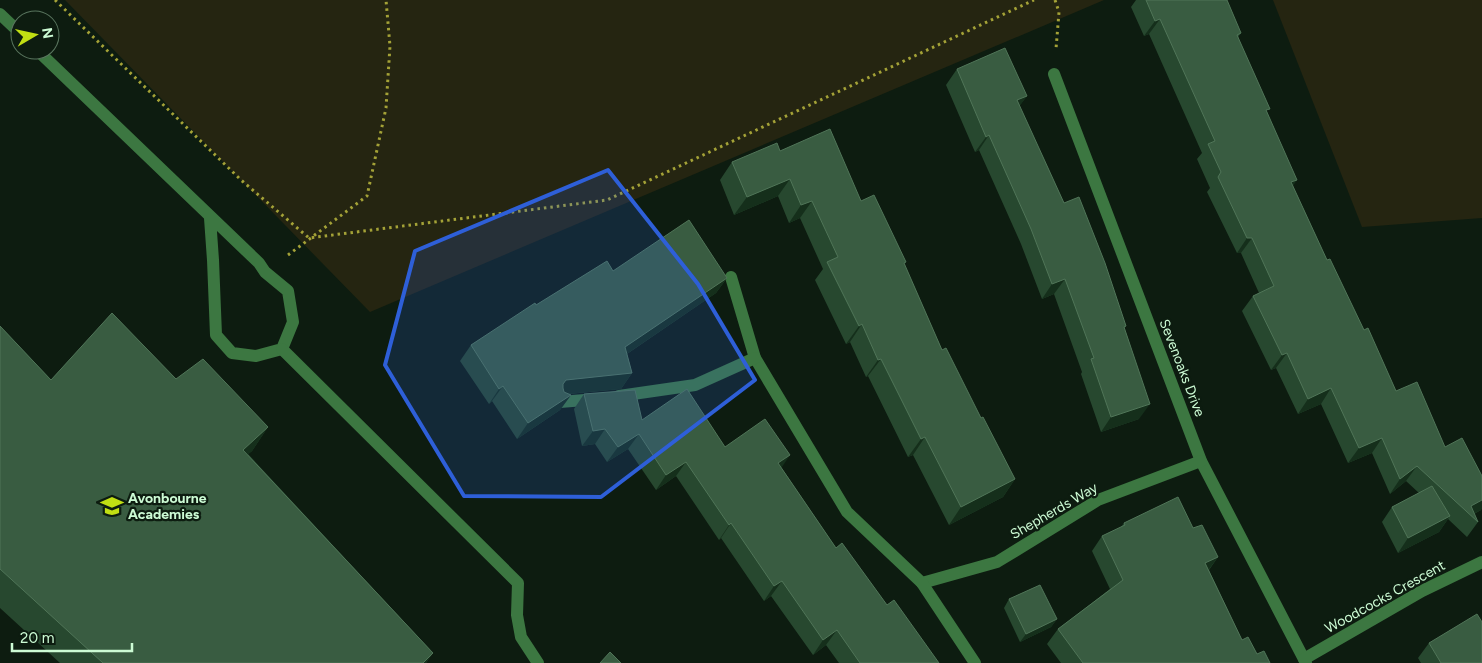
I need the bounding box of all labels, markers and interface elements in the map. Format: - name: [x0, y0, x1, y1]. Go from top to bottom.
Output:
- north arrow: [10, 10, 60, 60]
- text: N: [38, 26, 57, 40]
- street label: Sevenoaks Drive: [1156, 317, 1209, 419]
- street label: Shepherds Way: [1007, 479, 1101, 543]
- place label: Avonbourne Academies: [128, 490, 207, 523]
- school or university icon: Avonbourne Academies: [99, 493, 125, 519]
- street label: Woodcocks Crescent: [1322, 557, 1448, 637]
- scale bar: [12, 620, 132, 652]
- text: 20 m: [20, 629, 54, 647]

